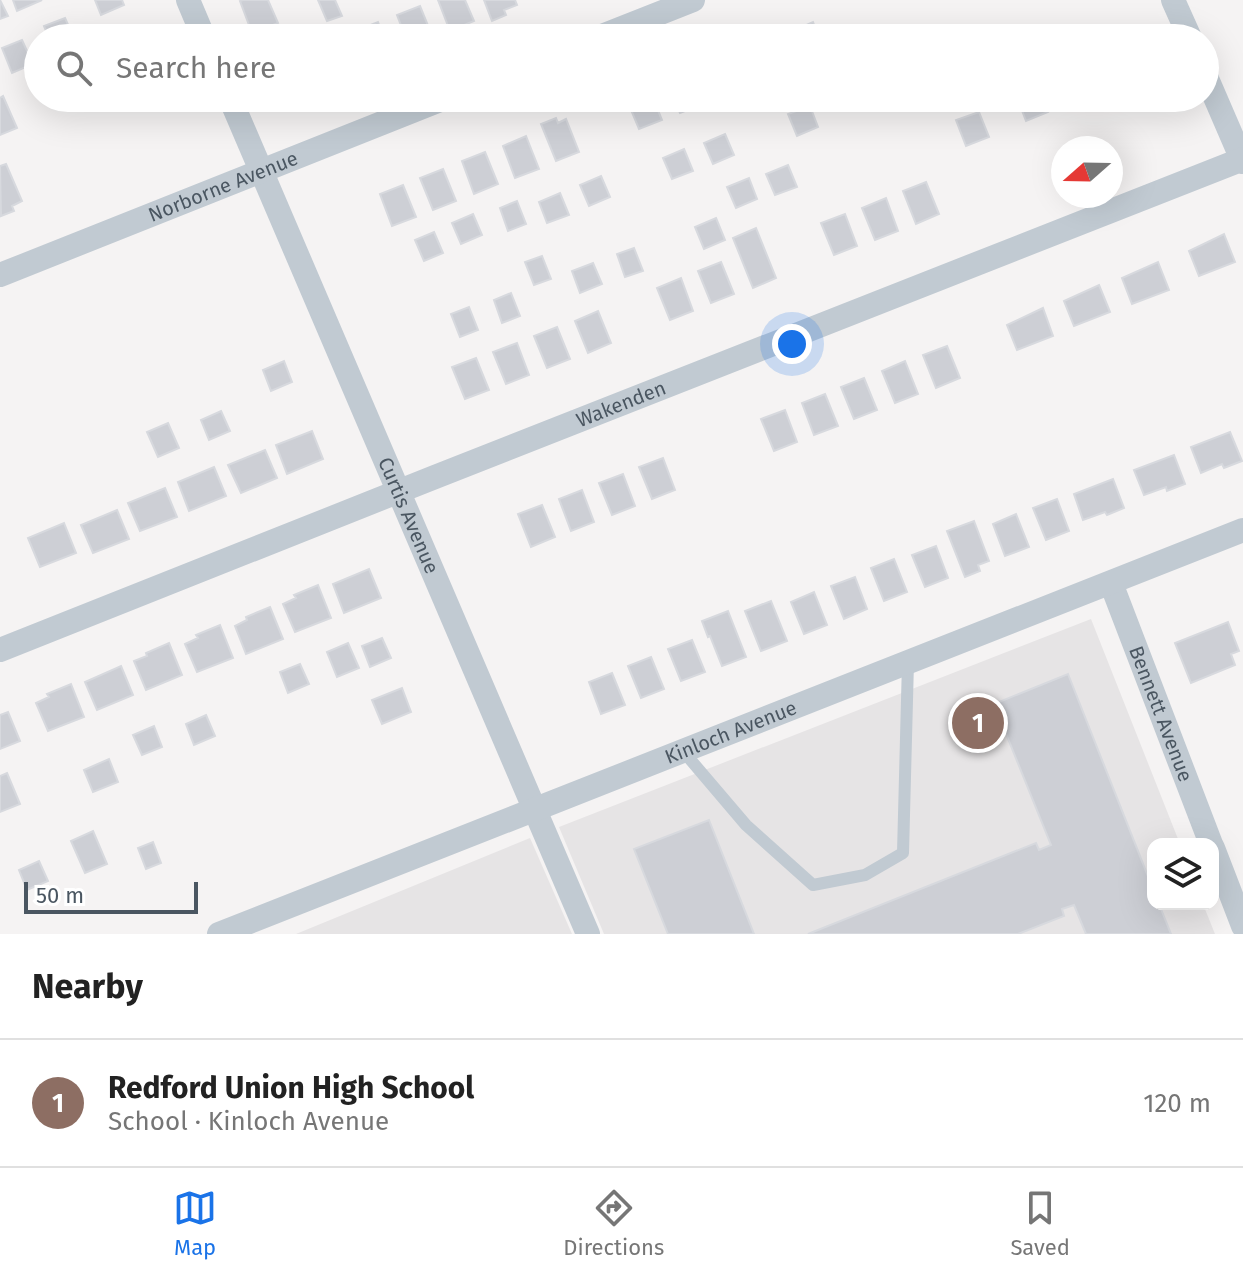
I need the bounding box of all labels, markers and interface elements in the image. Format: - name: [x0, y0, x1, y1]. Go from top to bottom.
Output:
- search box: [24, 24, 1219, 112]
- icon: search: [52, 46, 96, 90]
- text: Search here: [116, 50, 276, 86]
- north arrow: [1051, 136, 1123, 208]
- street label: Norborne Avenue: [145, 146, 301, 227]
- your location: [772, 324, 812, 364]
- street label: Wakenden: [573, 375, 669, 432]
- street label: Curtis Avenue: [373, 454, 444, 577]
- street label: Bennett Avenue: [1124, 642, 1198, 785]
- pin: 1: [952, 693, 1004, 753]
- street label: Kinloch Avenue: [661, 695, 800, 769]
- map controls: [1147, 838, 1219, 910]
- button: layers: [1147, 838, 1219, 910]
- scale bar: [24, 878, 198, 914]
- text: 50 m: [36, 882, 84, 909]
- text: Nearby: [32, 966, 143, 1007]
- text: Redford Union High School: [108, 1070, 474, 1106]
- text: 1: [52, 1088, 64, 1119]
- text: 120 m: [1143, 1088, 1211, 1119]
- text: School · Kinloch Avenue: [108, 1106, 389, 1137]
- tab: Map: [173, 1186, 217, 1261]
- tab: Directions: [563, 1186, 664, 1261]
- tab: Saved: [1010, 1186, 1070, 1261]

